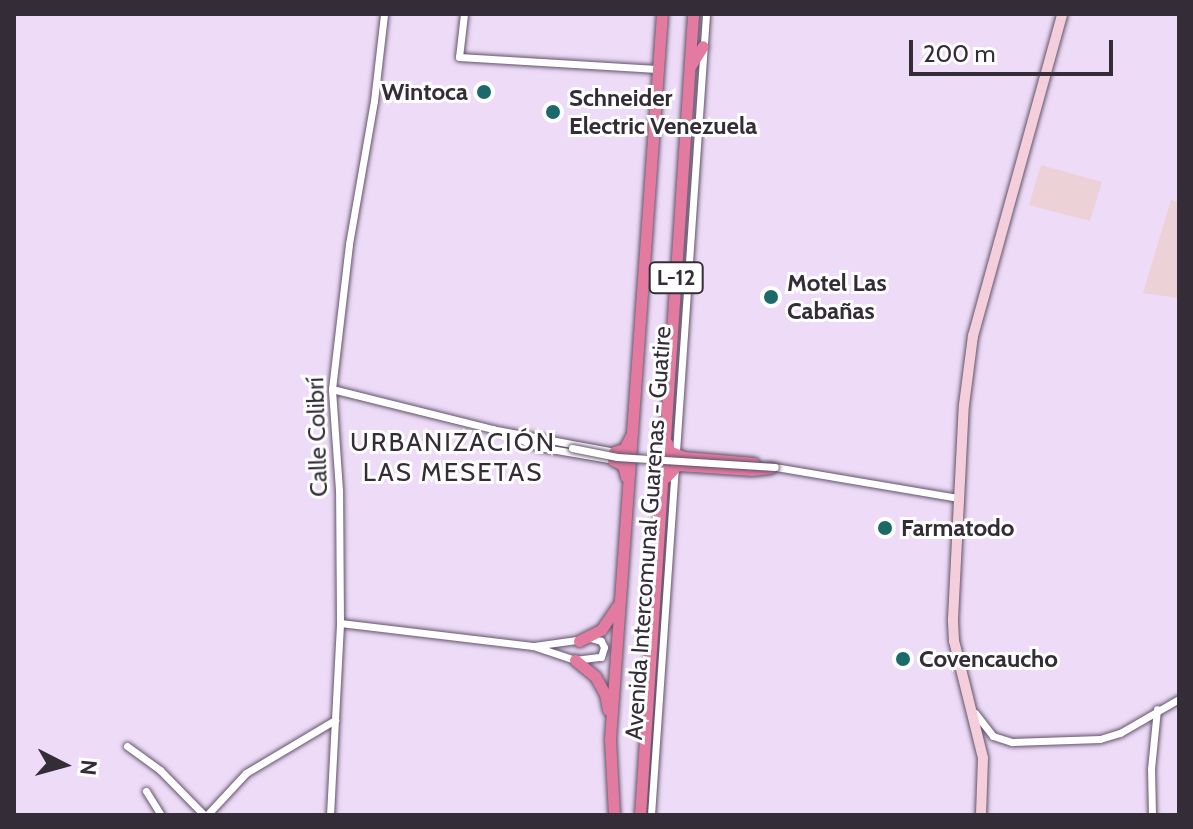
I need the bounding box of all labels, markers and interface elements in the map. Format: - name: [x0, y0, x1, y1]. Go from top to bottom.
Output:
- scale bar: [913, 24, 1117, 74]
- text: 200 m: [923, 39, 996, 68]
- place label: Wintoca: [381, 78, 468, 106]
- marker: Wintoca: [475, 83, 493, 101]
- place label: Schneider Electric Venezuela: [569, 84, 757, 140]
- marker: Schneider Electric Venezuela: [544, 103, 562, 121]
- road number: L-12: [648, 260, 704, 296]
- place label: Motel Las Cabañas: [787, 269, 887, 325]
- marker: Motel Las Cabañas: [762, 288, 780, 306]
- street label: Avenida Intercomunal Guarenas - Guatire: [619, 325, 677, 741]
- street label: Calle Colibrí: [301, 377, 333, 497]
- district label: URBANIZACIÓN LAS MESETAS: [350, 427, 556, 488]
- place label: Farmatodo: [901, 514, 1014, 542]
- marker: Farmatodo: [876, 519, 894, 537]
- place label: Covencaucho: [919, 645, 1058, 673]
- marker: Covencaucho: [894, 650, 912, 668]
- north arrow: [24, 725, 104, 805]
- text: N: [74, 758, 103, 777]

